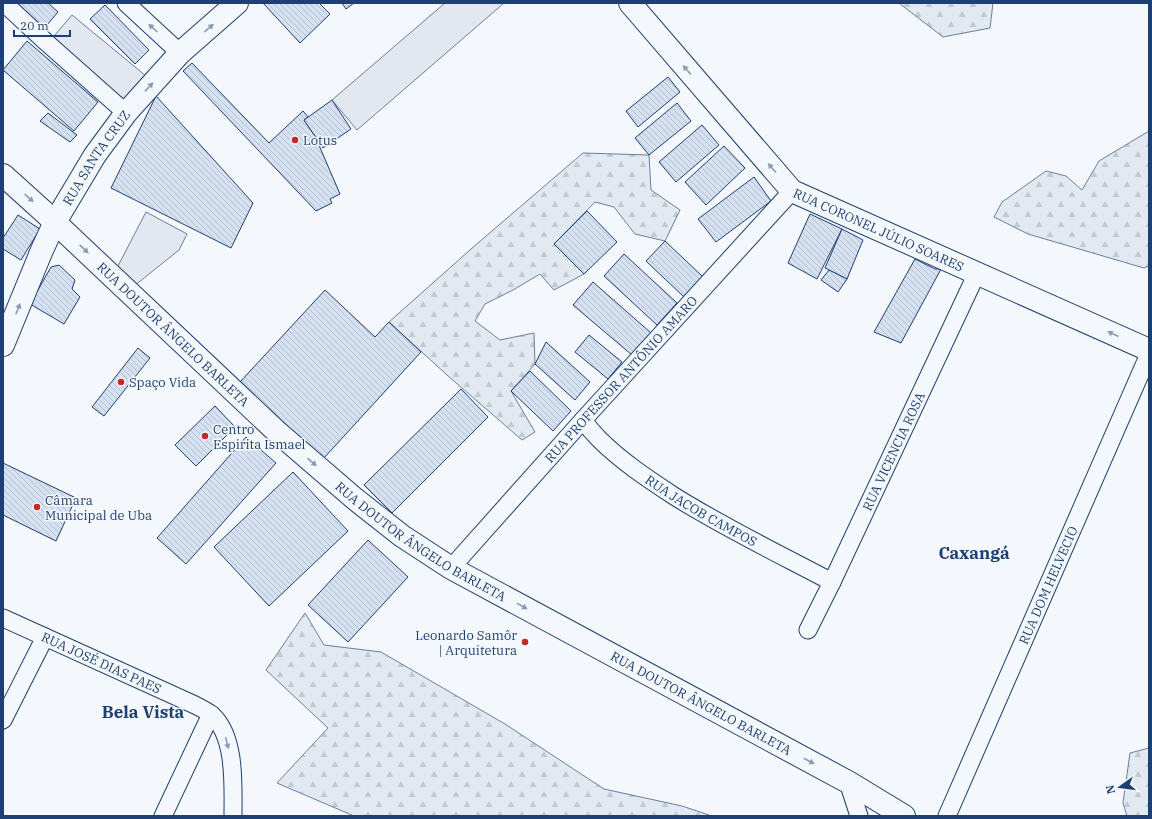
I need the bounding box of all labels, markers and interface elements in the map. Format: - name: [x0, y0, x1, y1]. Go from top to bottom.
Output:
- scale bar: [14, 12, 70, 38]
- text: 20 m: [20, 18, 49, 33]
- one-way arrow: [148, 23, 158, 33]
- one-way arrow: [203, 23, 214, 32]
- one-way arrow: [683, 64, 692, 75]
- one-way arrow: [144, 83, 153, 92]
- street label: RUA SANTA CRUZ: [58, 107, 134, 208]
- place label: Lotus: [303, 132, 337, 149]
- marker: Lotus: [290, 135, 300, 145]
- one-way arrow: [768, 163, 777, 173]
- street label: RUA CORONEL JÚLIO SOARES: [791, 184, 967, 275]
- one-way arrow: [24, 194, 35, 203]
- one-way arrow: [79, 244, 89, 254]
- street label: RUA DOUTOR ÂNGELO BARLETA: [94, 258, 253, 410]
- street label: RUA PROFESSOR ANTÔNIO AMARO: [541, 292, 701, 466]
- one-way arrow: [15, 303, 21, 315]
- one-way arrow: [1108, 331, 1119, 337]
- place label: Spaço Vida: [129, 374, 196, 391]
- marker: Spaço Vida: [116, 377, 126, 387]
- street label: RUA VICENCIA ROSA: [858, 389, 928, 513]
- place label: Centro Espirita Ismael: [213, 421, 306, 453]
- marker: Centro Espirita Ismael: [200, 431, 210, 441]
- one-way arrow: [307, 457, 317, 466]
- street label: RUA JACOB CAMPOS: [642, 471, 760, 550]
- street label: RUA DOUTOR ÂNGELO BARLETA: [332, 478, 509, 605]
- place label: Câmara Municipal de Uba: [45, 492, 152, 524]
- marker: Câmara Municipal de Uba: [32, 502, 42, 512]
- street label: RUA DOM HELVECIO: [1015, 523, 1081, 647]
- district label: Caxangá: [938, 542, 1010, 564]
- one-way arrow: [516, 603, 528, 610]
- place label: Leonardo Samôr | Arquitetura: [415, 627, 517, 659]
- street label: RUA JOSÉ DIAS PAES: [39, 628, 164, 697]
- marker: Leonardo Samôr | Arquitetura: [520, 637, 530, 647]
- street label: RUA DOUTOR ÂNGELO BARLETA: [608, 647, 795, 759]
- district label: Bela Vista: [102, 701, 185, 723]
- one-way arrow: [225, 737, 231, 749]
- one-way arrow: [803, 758, 815, 765]
- north arrow: [1100, 767, 1140, 807]
- text: N: [1102, 783, 1118, 795]

